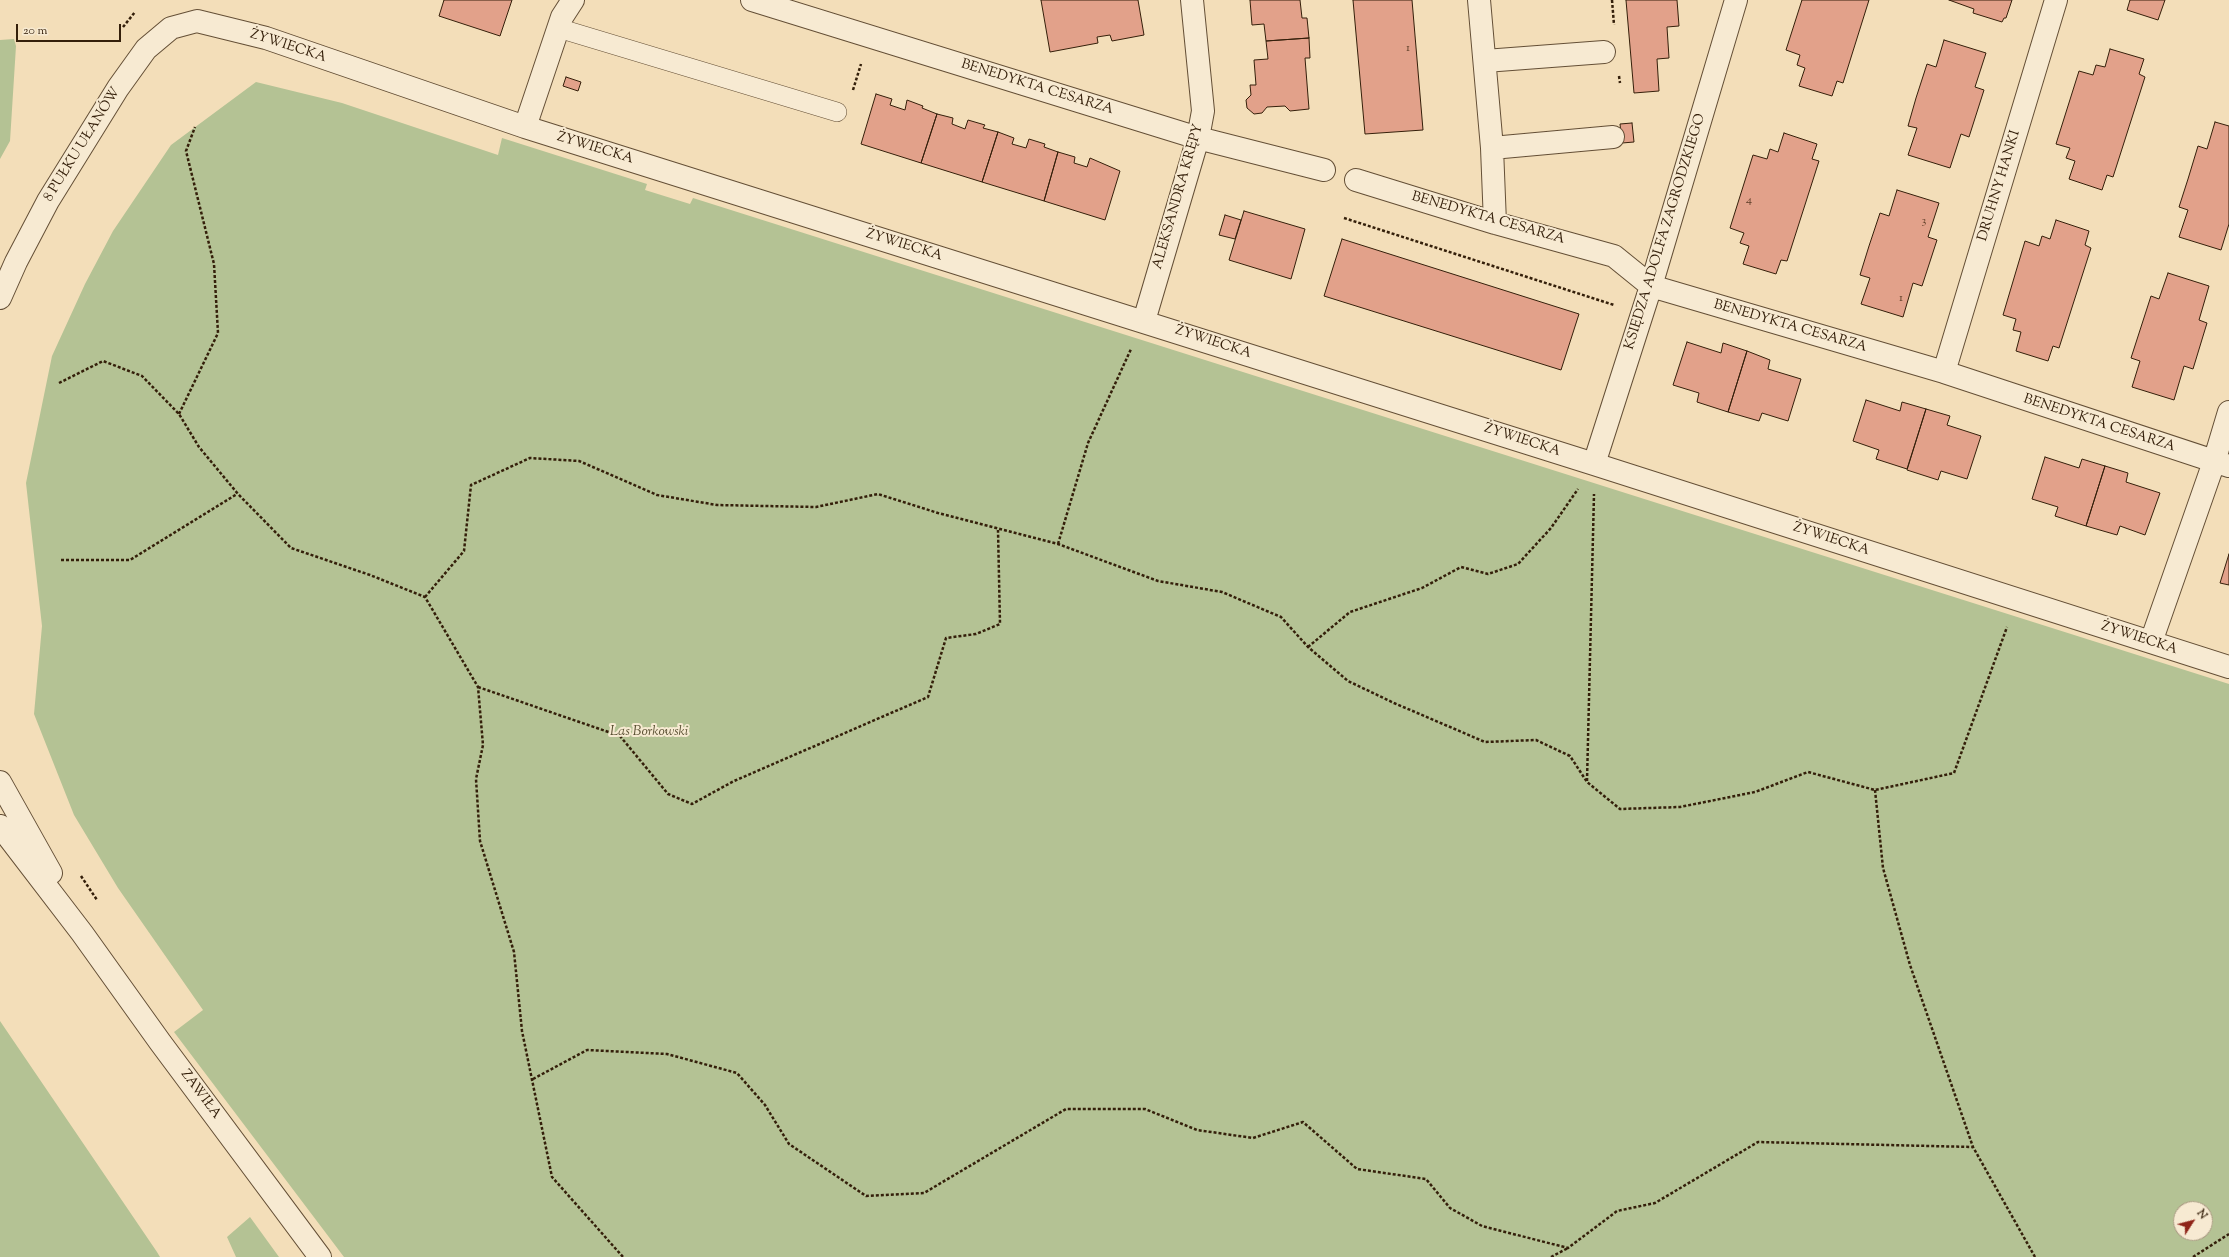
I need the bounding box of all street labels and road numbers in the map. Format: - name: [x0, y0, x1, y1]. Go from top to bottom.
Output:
- street label: ŻYWIECKA: [248, 27, 328, 67]
- street label: BENEDYKTA CESARZA: [959, 57, 1115, 119]
- street label: 8 PUŁKU UŁANÓW: [41, 85, 125, 205]
- street label: KSIĘDZA ADOLFA ZAGRODZKIEGO: [1622, 112, 1710, 352]
- street label: ALEKSANDRA KRĘPY: [1150, 122, 1208, 272]
- street label: DRUHNY HANKI: [1975, 128, 2025, 244]
- street label: ŻYWIECKA: [555, 129, 635, 169]
- street label: BENEDYKTA CESARZA: [1409, 189, 1567, 249]
- street label: ŻYWIECKA: [864, 226, 944, 266]
- street label: BENEDYKTA CESARZA: [1711, 297, 1869, 357]
- street label: ŻYWIECKA: [1173, 323, 1253, 363]
- street label: BENEDYKTA CESARZA: [2021, 391, 2177, 457]
- street label: ŻYWIECKA: [1482, 421, 1562, 461]
- street label: ŻYWIECKA: [1791, 520, 1871, 560]
- street label: ŻYWIECKA: [2099, 619, 2179, 659]
- street label: ZAWIŁA: [176, 1067, 224, 1123]

